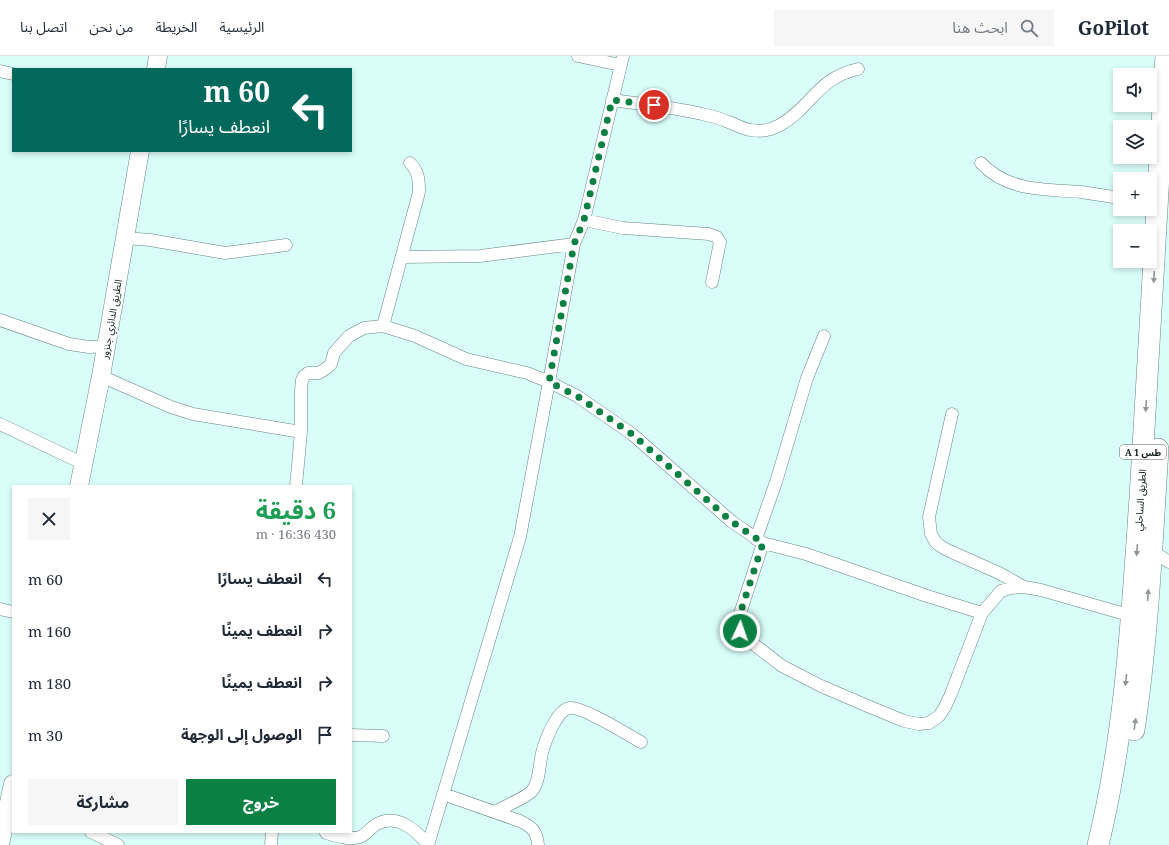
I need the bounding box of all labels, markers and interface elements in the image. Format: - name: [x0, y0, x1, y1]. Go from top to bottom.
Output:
- search box: [774, 10, 1054, 46]
- text: GoPilot: [1078, 15, 1149, 41]
- text: اتصل بنا: [20, 17, 67, 36]
- text: من نحن: [89, 17, 133, 36]
- text: الخريطة: [155, 17, 197, 36]
- text: الرئيسية: [219, 17, 264, 36]
- text: ابحث هنا: [952, 17, 1008, 37]
- icon: search: [1018, 17, 1040, 39]
- map controls: [1113, 68, 1157, 268]
- button: sound: [1113, 68, 1157, 112]
- text: 60 m: [203, 72, 270, 110]
- icon: left: [284, 84, 336, 136]
- pin: [637, 88, 671, 122]
- icon: arrive: [643, 94, 665, 116]
- text: انعطف يسارًا: [178, 114, 270, 138]
- button: layers: [1113, 120, 1157, 164]
- button: +: [1113, 172, 1157, 216]
- button: −: [1113, 224, 1157, 268]
- one-way arrow: [1151, 271, 1158, 283]
- street label: الطريق الدائري جنزور: [97, 278, 126, 361]
- one-way arrow: [1143, 400, 1150, 412]
- road number: A 1 طس: [1120, 445, 1166, 459]
- street label: الطريق الساحلي: [1131, 469, 1150, 532]
- text: 6 دقيقة: [256, 493, 336, 526]
- button: close: [28, 498, 70, 540]
- text: 430 m · 16:36: [256, 525, 336, 543]
- one-way arrow: [1133, 544, 1140, 556]
- text: انعطف يسارًا: [218, 568, 302, 588]
- icon: left: [314, 568, 336, 590]
- text: 60 m: [28, 569, 63, 589]
- one-way arrow: [1145, 589, 1152, 601]
- position arrow: [719, 610, 761, 652]
- text: انعطف يمينًا: [221, 620, 302, 640]
- icon: right: [314, 620, 336, 642]
- text: 160 m: [28, 621, 71, 641]
- text: انعطف يمينًا: [221, 672, 302, 692]
- icon: right: [314, 672, 336, 694]
- text: 180 m: [28, 673, 71, 693]
- one-way arrow: [1123, 674, 1129, 686]
- one-way arrow: [1132, 718, 1138, 730]
- text: الوصول إلى الوجهة: [181, 724, 302, 744]
- icon: arrive: [314, 724, 336, 746]
- text: 30 m: [28, 725, 63, 745]
- button: مشاركة: [28, 779, 178, 825]
- button: خروج: [186, 779, 336, 825]

